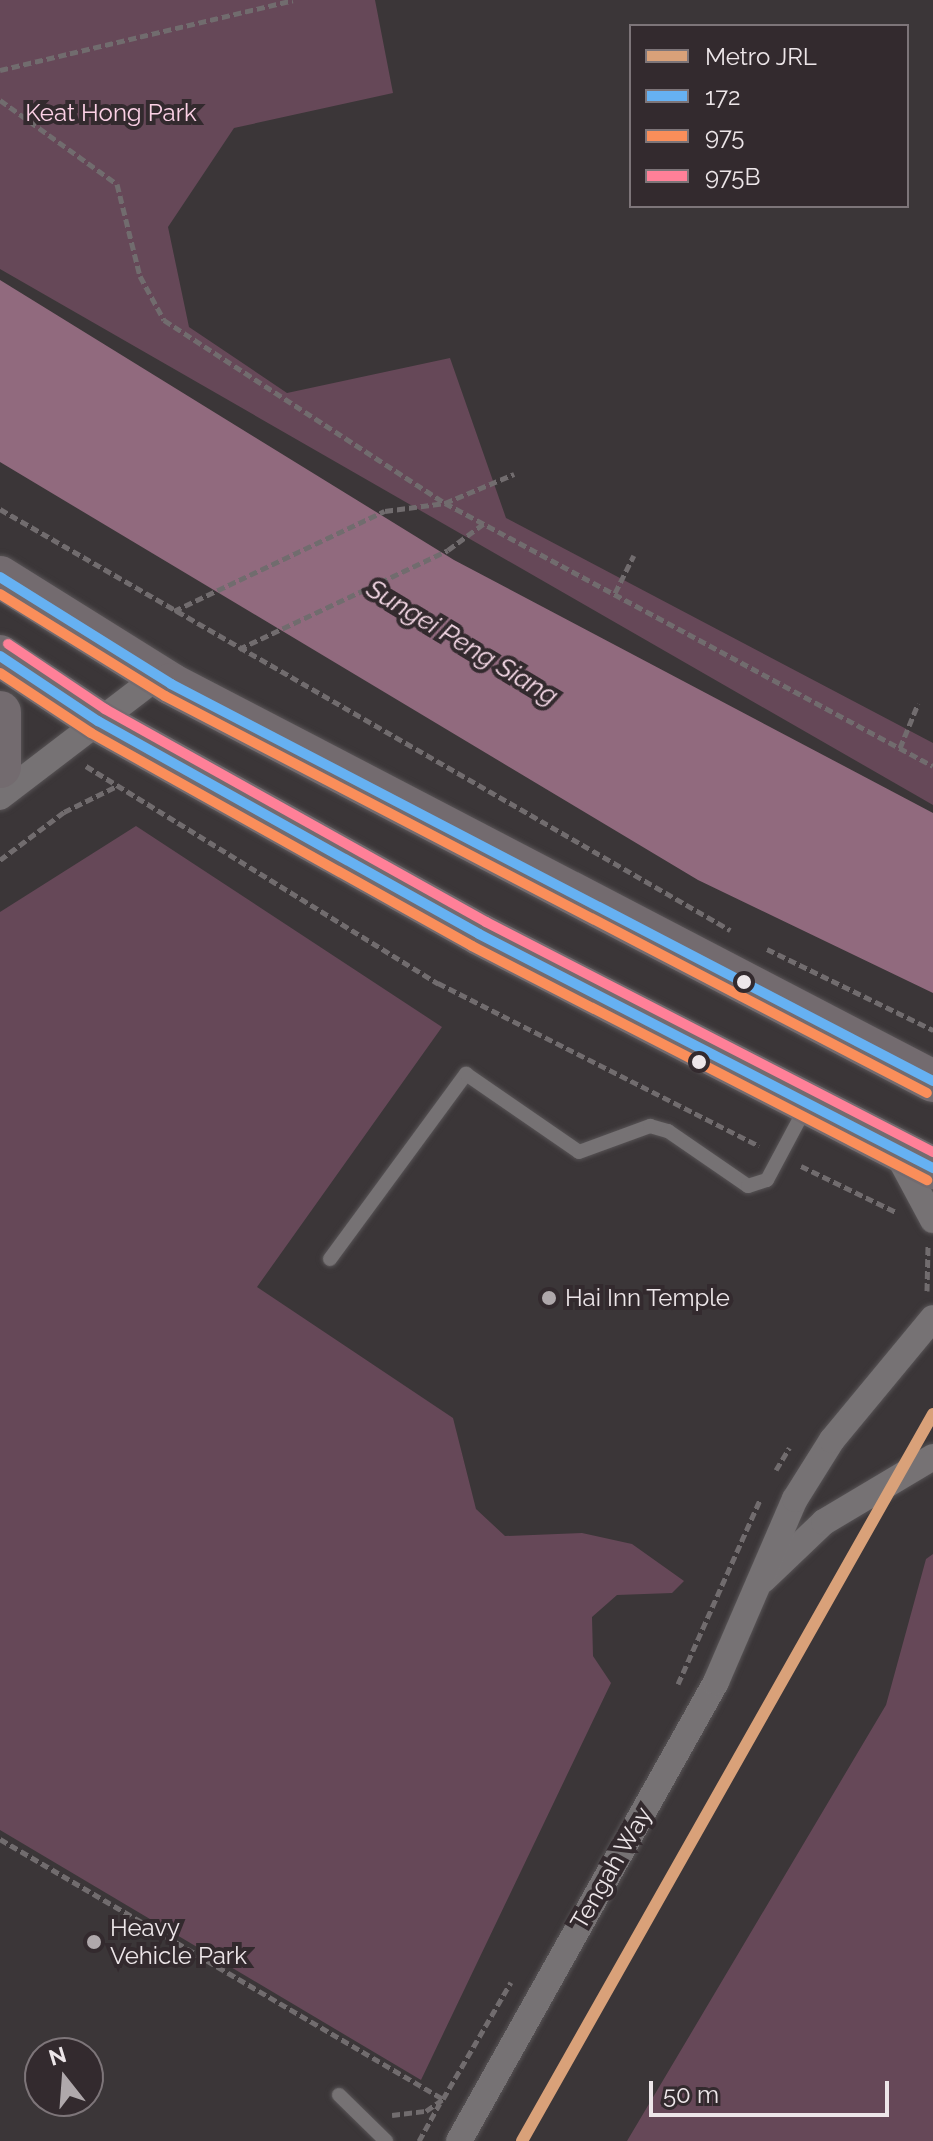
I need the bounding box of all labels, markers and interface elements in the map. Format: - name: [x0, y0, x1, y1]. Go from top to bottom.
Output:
- legend: [629, 24, 909, 208]
- text: Metro JRL: [705, 42, 817, 71]
- text: 172: [705, 82, 741, 111]
- park label: Keat Hong Park: [25, 99, 197, 127]
- text: 975: [705, 122, 744, 151]
- text: 975B: [705, 162, 760, 191]
- water label: Sungei Peng Siang: [361, 574, 563, 712]
- unlabelled marker: [736, 974, 752, 990]
- unlabelled marker: [691, 1054, 707, 1070]
- place label: Hai Inn Temple: [565, 1284, 731, 1312]
- marker: Hai Inn Temple: [540, 1289, 558, 1307]
- street label: Tengah Way: [564, 1801, 658, 1935]
- place label: Heavy Vehicle Park: [110, 1914, 247, 1970]
- marker: Heavy Vehicle Park: [85, 1933, 103, 1951]
- north arrow: [24, 2037, 104, 2117]
- text: N: [46, 2041, 69, 2071]
- scale bar: [653, 2065, 893, 2115]
- text: 50 m: [663, 2080, 719, 2109]

